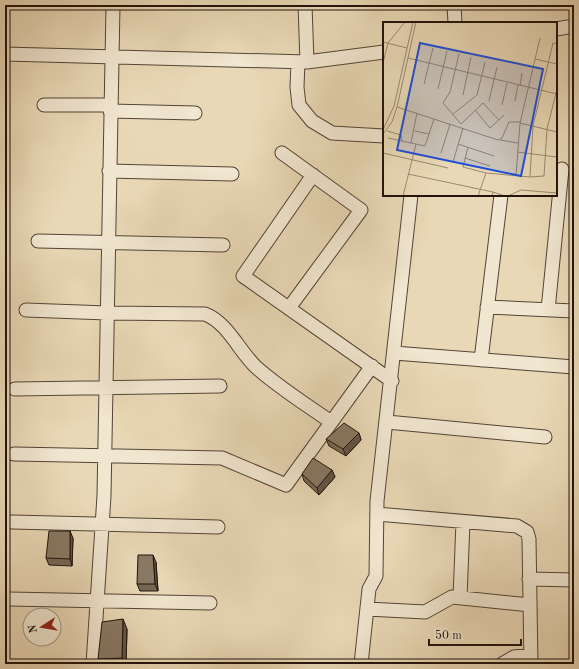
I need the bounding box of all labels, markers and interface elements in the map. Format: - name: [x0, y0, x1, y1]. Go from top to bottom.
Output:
- inset map: [383, 22, 557, 196]
- north arrow: [22, 607, 62, 647]
- scale bar: [429, 621, 521, 647]
- text: N: [27, 623, 40, 634]
- text: 50 m: [435, 629, 462, 642]

